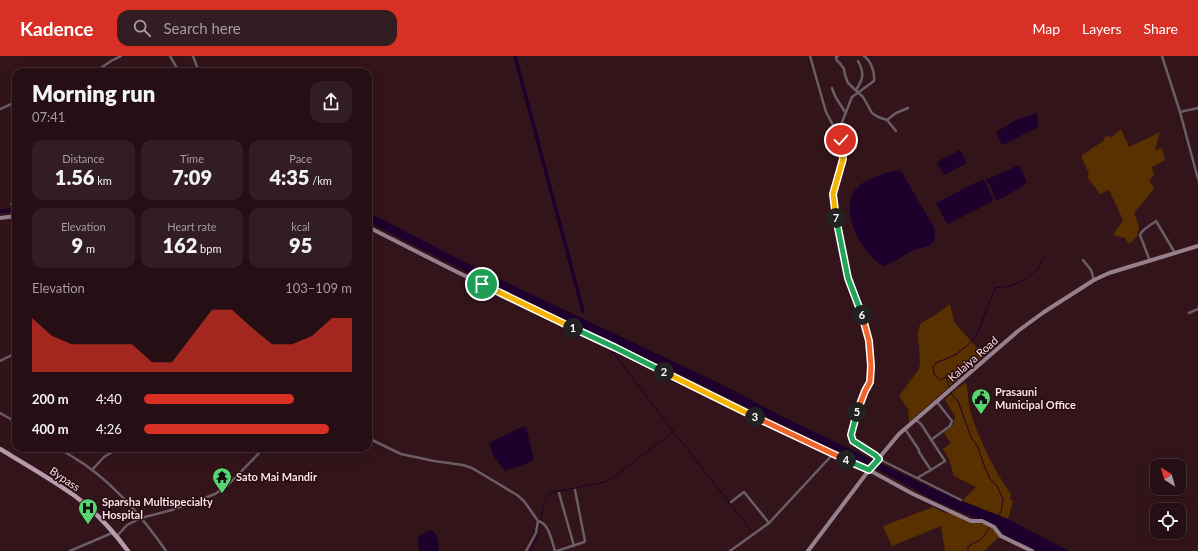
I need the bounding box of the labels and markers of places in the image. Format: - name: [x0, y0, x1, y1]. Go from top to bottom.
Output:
- pin: [824, 123, 858, 157]
- pin: 7: [826, 208, 846, 228]
- pin: [465, 267, 499, 301]
- pin: 6: [852, 305, 872, 325]
- pin: 1: [563, 318, 583, 338]
- pin: 2: [654, 362, 674, 382]
- place label: Prasauni Municipal Office: [995, 385, 1076, 411]
- public building icon: Prasauni Municipal Office: [970, 387, 992, 415]
- pin: 5: [847, 402, 867, 422]
- pin: 3: [745, 407, 765, 427]
- pin: 4: [836, 450, 856, 470]
- temple icon: Sato Mai Mandir: [211, 466, 233, 494]
- place label: Sato Mai Mandir: [236, 470, 318, 483]
- place label: Sparsha Multispecialty Hospital: [102, 495, 213, 521]
- hospital icon: Sparsha Multispecialty Hospital: [77, 497, 99, 525]

